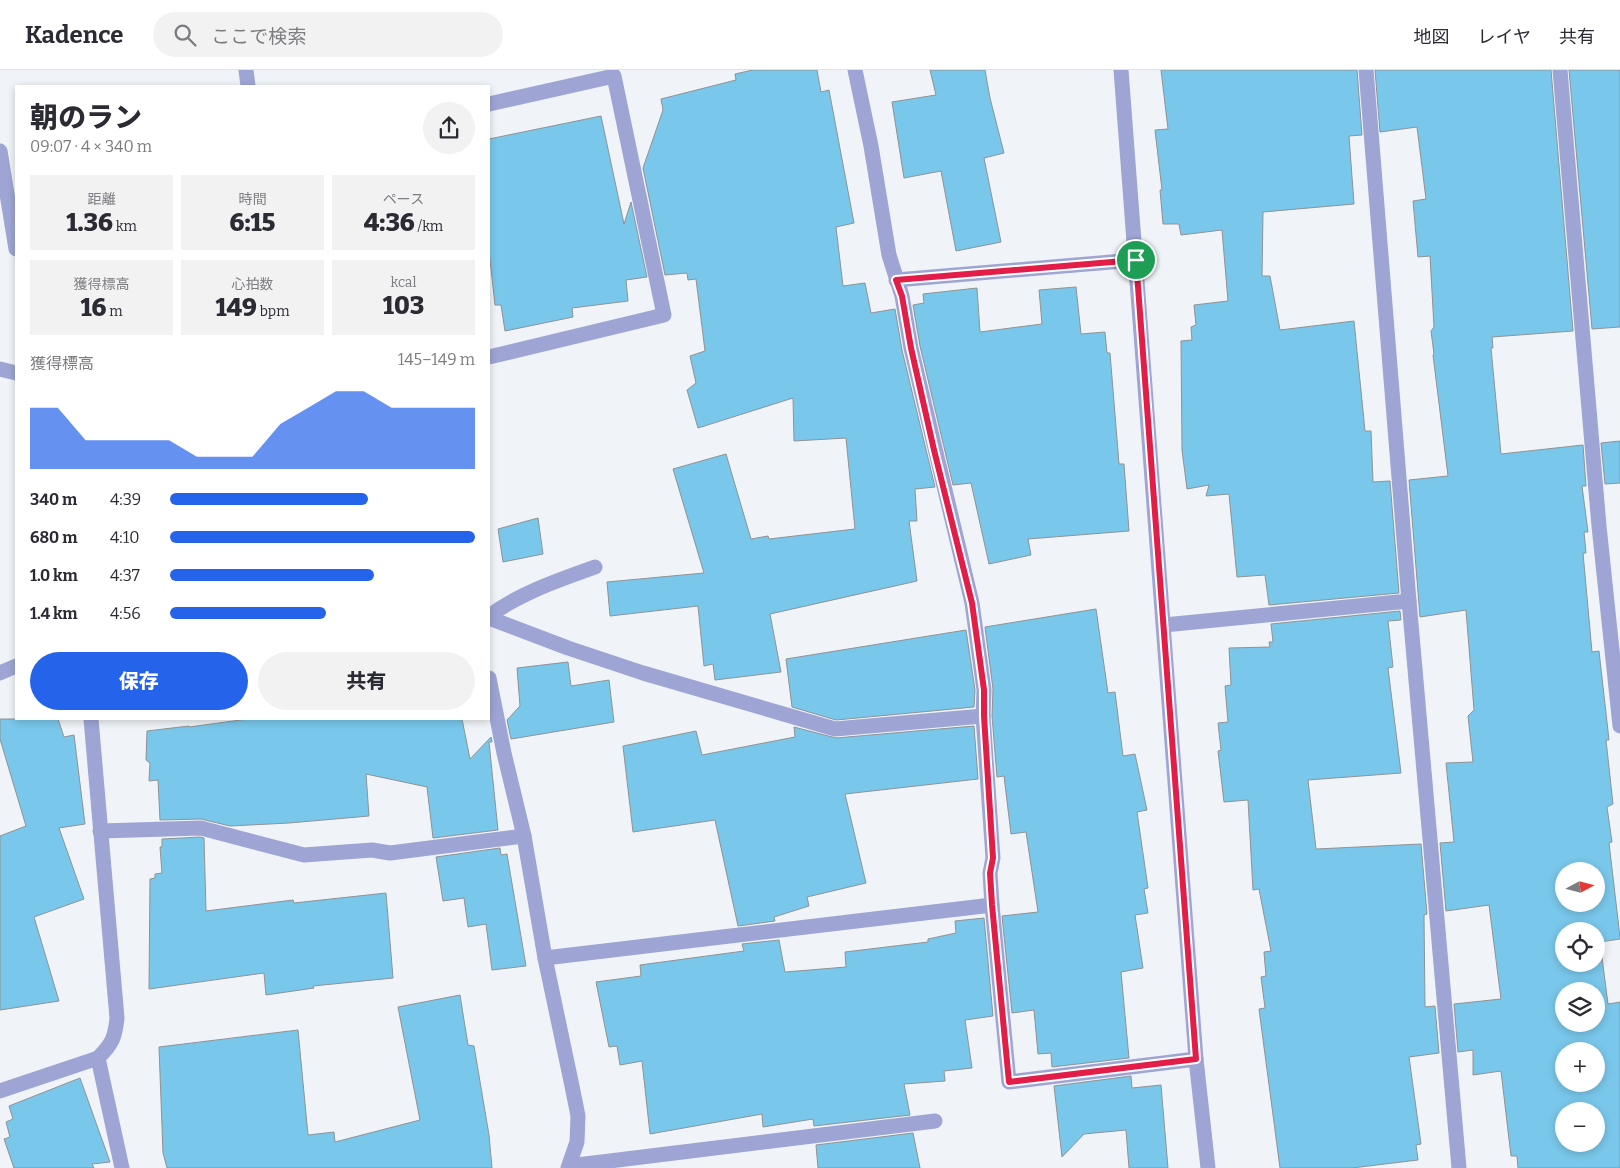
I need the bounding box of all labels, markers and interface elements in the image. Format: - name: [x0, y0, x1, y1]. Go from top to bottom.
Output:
- search box: [153, 12, 503, 57]
- text: Kadence: [25, 21, 123, 49]
- icon: search: [171, 21, 199, 49]
- text: ここで検索: [211, 25, 306, 48]
- text: 地図: [1414, 26, 1450, 48]
- text: レイヤ: [1478, 26, 1531, 48]
- text: 共有: [1559, 26, 1595, 48]
- text: 朝のラン: [30, 101, 142, 134]
- button: share: [423, 102, 475, 154]
- text: 09:07 · 4 × 340 m: [30, 137, 152, 156]
- text: 距離: [88, 191, 116, 208]
- text: 時間: [239, 191, 267, 208]
- text: ペース: [383, 191, 424, 208]
- text: 1.36: [66, 208, 113, 238]
- text: 6:15: [230, 208, 275, 238]
- text: 4:36: [364, 208, 415, 238]
- text: km: [113, 218, 137, 235]
- text: /km: [415, 218, 443, 235]
- pin: [1115, 239, 1157, 281]
- icon: arrive: [1122, 246, 1150, 274]
- text: kcal: [390, 274, 417, 291]
- text: 獲得標高: [74, 276, 130, 293]
- text: 心拍数: [232, 276, 274, 293]
- text: 103: [383, 291, 424, 321]
- text: 16: [80, 293, 106, 323]
- text: 149: [215, 293, 257, 323]
- text: m: [106, 303, 123, 320]
- text: bpm: [257, 303, 290, 320]
- text: 145–149 m: [398, 350, 475, 369]
- text: 獲得標高: [30, 354, 94, 373]
- text: 340 m: [30, 490, 77, 509]
- text: 4:39: [110, 490, 141, 509]
- text: 680 m: [30, 528, 77, 547]
- text: 4:10: [110, 528, 139, 547]
- text: 1.0 km: [30, 566, 78, 585]
- text: 4:37: [110, 566, 140, 585]
- text: 1.4 km: [30, 604, 78, 623]
- text: 4:56: [110, 604, 141, 623]
- button: 保存: [30, 652, 248, 710]
- button: 共有: [258, 652, 475, 710]
- north arrow: [1555, 862, 1605, 912]
- map controls: [1555, 862, 1605, 1152]
- button: locate: [1555, 922, 1605, 972]
- button: layers: [1555, 982, 1605, 1032]
- button: +: [1555, 1042, 1605, 1092]
- button: −: [1555, 1102, 1605, 1152]

